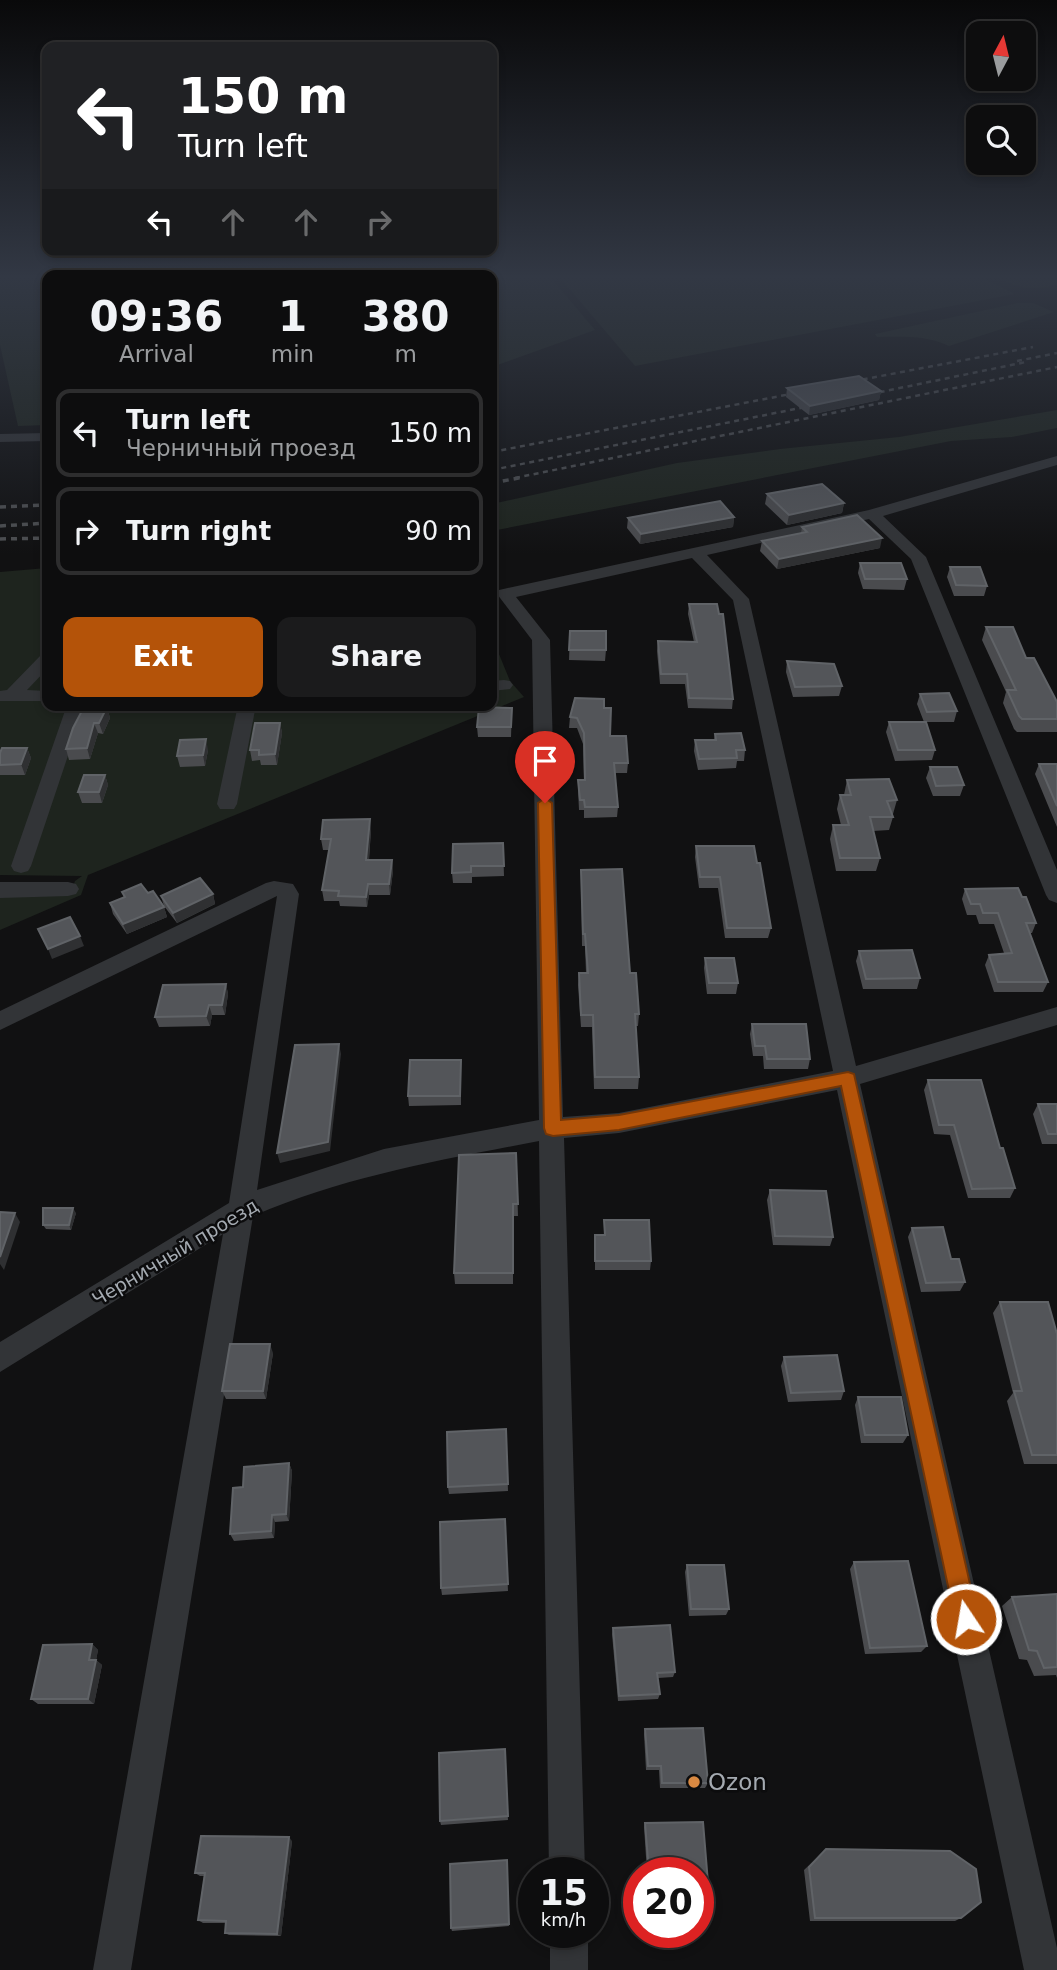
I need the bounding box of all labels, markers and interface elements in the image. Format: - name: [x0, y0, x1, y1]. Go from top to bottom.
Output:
- north arrow: [966, 21, 1036, 91]
- map controls: [966, 21, 1036, 175]
- text: 150 m: [178, 68, 348, 125]
- icon: left: [63, 70, 154, 161]
- button: search: [966, 105, 1036, 175]
- text: Turn left: [178, 127, 308, 165]
- icon: left: [141, 203, 179, 241]
- icon: ahead: [214, 203, 252, 241]
- icon: ahead: [287, 203, 325, 241]
- icon: right: [360, 203, 398, 241]
- text: 09:36: [90, 292, 223, 341]
- text: 1: [278, 292, 307, 341]
- text: 380: [362, 292, 449, 341]
- text: Arrival: [119, 341, 194, 367]
- text: min: [271, 341, 314, 367]
- text: m: [394, 341, 417, 367]
- text: Turn left: [126, 405, 250, 435]
- icon: left: [67, 414, 105, 452]
- text: 150 m: [389, 418, 472, 448]
- text: Черничный проезд: [126, 435, 356, 461]
- icon: right: [67, 512, 105, 550]
- text: Turn right: [126, 516, 271, 546]
- text: 90 m: [405, 516, 472, 546]
- button: Exit: [63, 617, 263, 697]
- button: Share: [277, 617, 476, 697]
- pin: [515, 731, 575, 803]
- icon: arrive: [526, 742, 564, 780]
- street label: Черничный проезд: [88, 1194, 262, 1310]
- position arrow: [929, 1582, 1003, 1656]
- place label: Ozon: [708, 1769, 767, 1795]
- marker: Ozon: [686, 1774, 702, 1790]
- speed limit sign: 20: [623, 1857, 714, 1948]
- text: 15: [539, 1873, 588, 1913]
- text: km/h: [541, 1909, 586, 1930]

